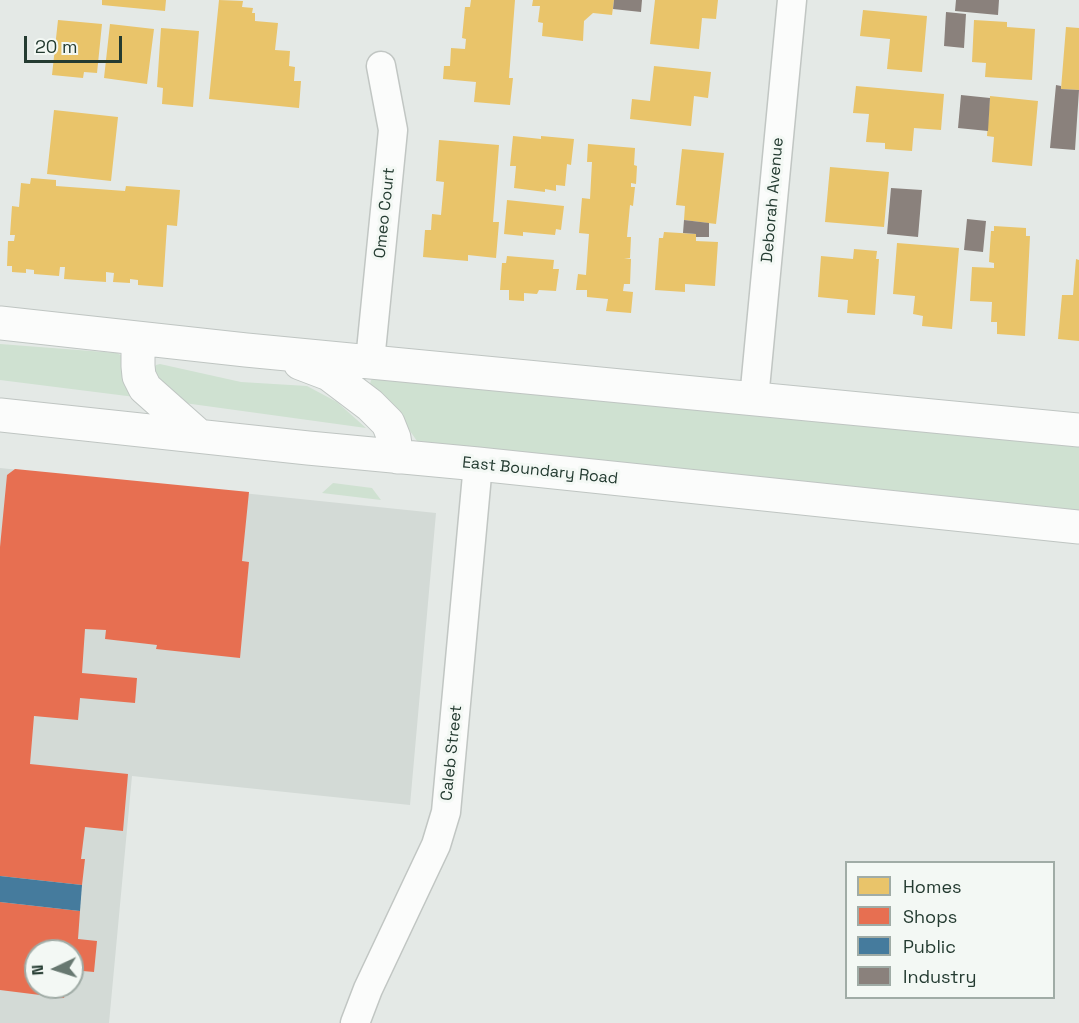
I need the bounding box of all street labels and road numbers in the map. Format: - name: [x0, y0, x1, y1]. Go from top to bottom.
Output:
- street label: Deborah Avenue: [758, 137, 788, 263]
- street label: Omeo Court: [371, 167, 399, 259]
- street label: East Boundary Road: [461, 453, 619, 489]
- street label: Caleb Street: [437, 704, 467, 802]

